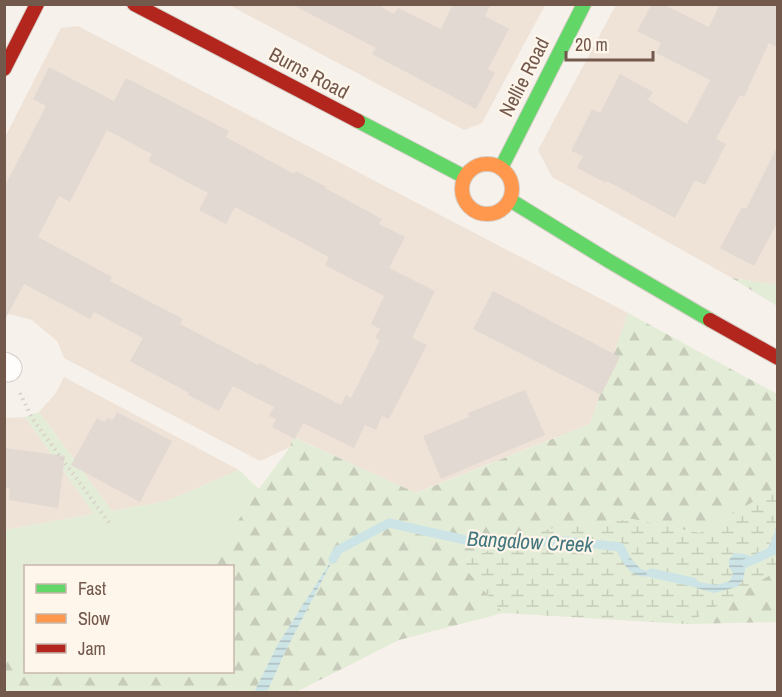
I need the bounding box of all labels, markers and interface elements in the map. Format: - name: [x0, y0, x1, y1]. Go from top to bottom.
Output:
- scale bar: [566, 24, 653, 62]
- street label: Nellie Road: [492, 32, 555, 121]
- text: 20 m: [575, 32, 608, 57]
- street label: Burns Road: [265, 40, 354, 105]
- water label: Bangalow Creek: [466, 524, 595, 559]
- legend: [24, 565, 234, 673]
- text: Fast: [78, 576, 106, 601]
- text: Slow: [78, 606, 110, 631]
- text: Jam: [78, 636, 106, 661]

